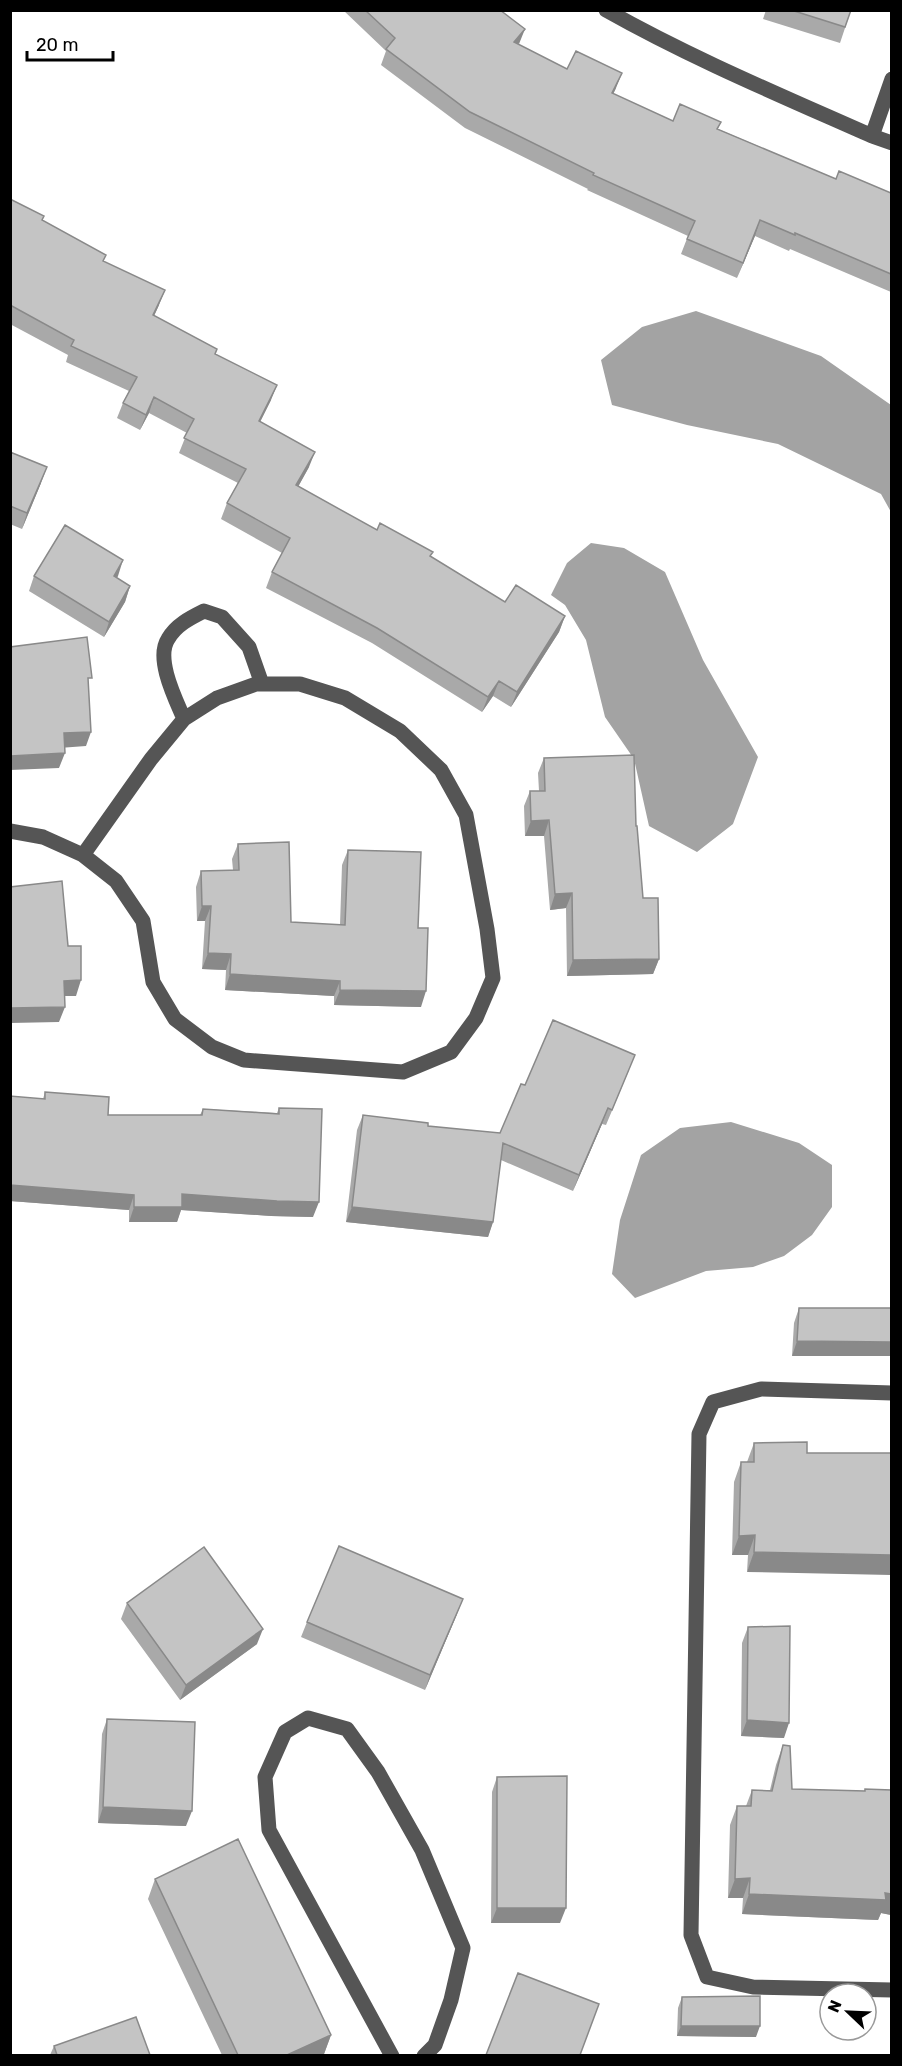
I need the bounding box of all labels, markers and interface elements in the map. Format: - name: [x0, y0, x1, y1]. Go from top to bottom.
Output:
- scale bar: [27, 24, 112, 62]
- text: 20 m: [36, 34, 78, 56]
- north arrow: [818, 1982, 878, 2042]
- text: N: [824, 1997, 846, 2015]

